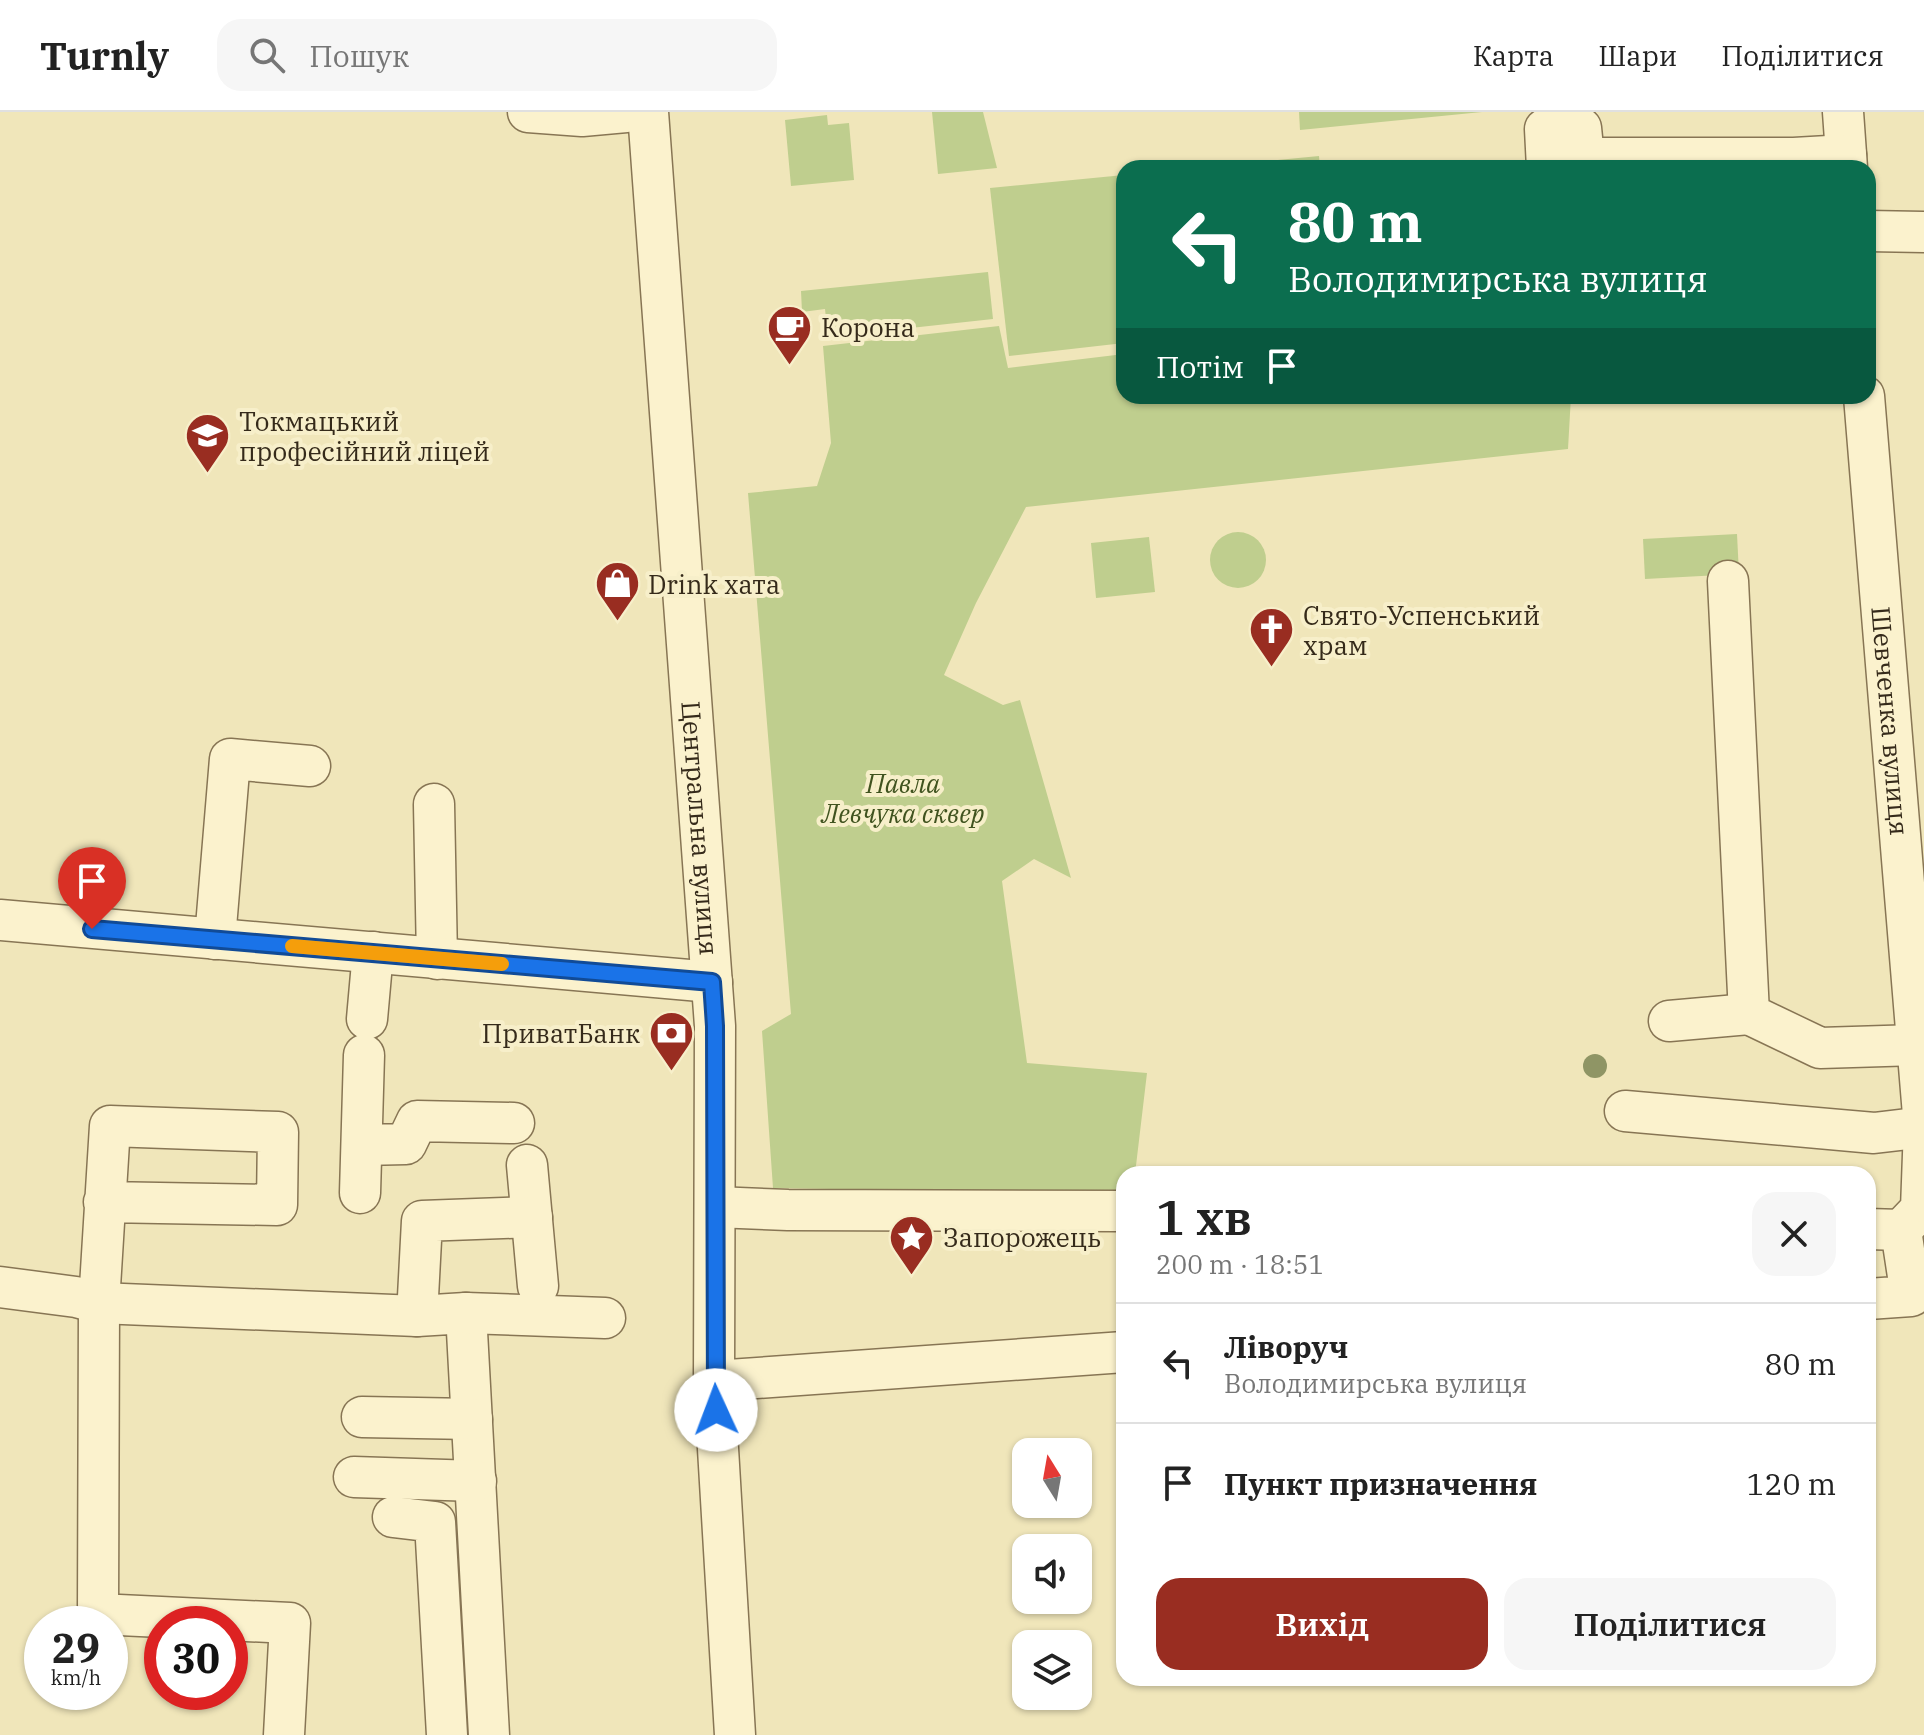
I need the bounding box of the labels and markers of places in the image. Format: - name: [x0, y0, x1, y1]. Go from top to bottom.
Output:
- cafe icon: Корона: [766, 303, 814, 366]
- place label: Корона: [821, 310, 915, 344]
- place label: Токмацький професійний ліцей: [239, 404, 490, 468]
- school or university icon: Токмацький професійний ліцей: [184, 412, 232, 475]
- shop icon: Drink хата: [593, 560, 641, 623]
- place label: Drink хата: [648, 567, 780, 601]
- place label: Свято-Успенський храм: [1303, 598, 1540, 662]
- church icon: Свято-Успенський храм: [1248, 606, 1296, 669]
- pin: [58, 847, 126, 929]
- bank icon: ПриватБанк: [647, 1009, 695, 1072]
- place label: ПриватБанк: [482, 1016, 640, 1050]
- place icon: Запорожець: [888, 1213, 936, 1276]
- place label: Запорожець: [943, 1220, 1101, 1254]

